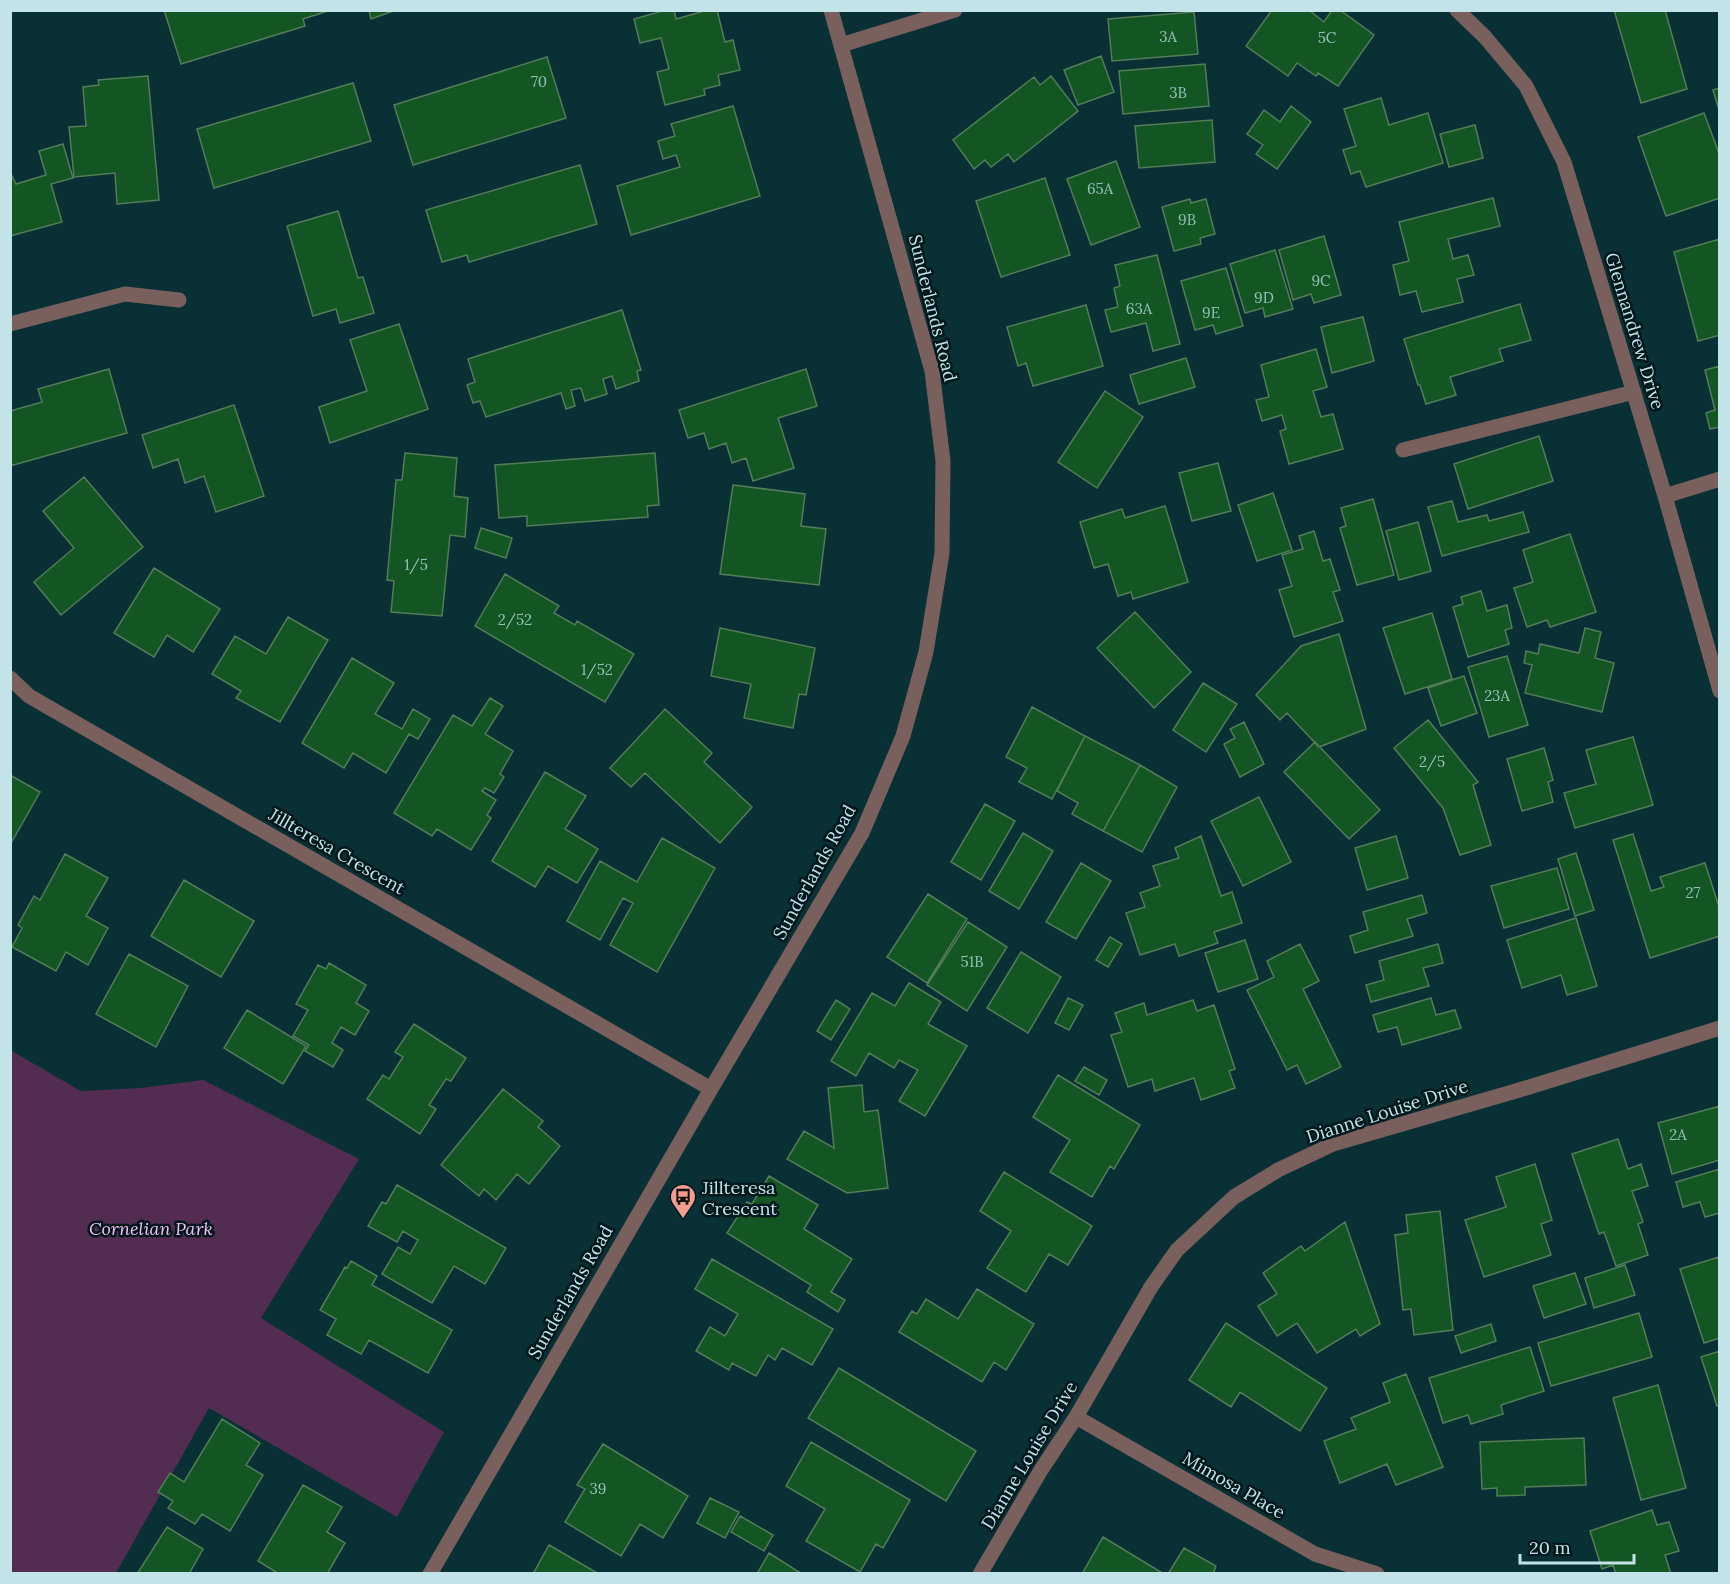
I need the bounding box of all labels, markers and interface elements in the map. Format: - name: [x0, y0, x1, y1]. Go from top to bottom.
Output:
- house number: 3A: [1159, 27, 1177, 46]
- house number: 5C: [1318, 28, 1337, 47]
- house number: 70: [531, 72, 547, 91]
- house number: 3B: [1169, 83, 1187, 102]
- house number: 65A: [1087, 179, 1114, 198]
- house number: 9B: [1178, 210, 1196, 229]
- street label: Sunderlands Road: [904, 232, 962, 384]
- street label: Glennandrew Drive: [1600, 250, 1670, 412]
- house number: 9C: [1311, 271, 1331, 290]
- house number: 9D: [1254, 288, 1274, 307]
- house number: 63A: [1126, 299, 1153, 318]
- house number: 9E: [1202, 303, 1220, 322]
- house number: 1/5: [404, 555, 428, 575]
- house number: 2/52: [498, 610, 532, 630]
- house number: 1/52: [581, 660, 613, 680]
- house number: 23A: [1484, 686, 1510, 705]
- house number: 2/5: [1419, 752, 1445, 772]
- street label: Sunderlands Road: [767, 800, 861, 943]
- street label: Jillteresa Crescent: [264, 802, 409, 899]
- house number: 27: [1686, 883, 1701, 902]
- house number: 51B: [961, 952, 983, 971]
- street label: Dianne Louise Drive: [1303, 1074, 1471, 1148]
- house number: 2A: [1669, 1125, 1687, 1144]
- place label: Jillteresa Crescent: [701, 1176, 777, 1220]
- bus stop icon: Jillteresa Crescent: [668, 1182, 698, 1220]
- park label: Cornelian Park: [89, 1217, 213, 1240]
- street label: Sunderlands Road: [522, 1221, 618, 1363]
- street label: Dianne Louise Drive: [976, 1377, 1082, 1533]
- street label: Mimosa Place: [1179, 1446, 1290, 1524]
- house number: 39: [589, 1479, 607, 1498]
- scale bar: [1520, 1527, 1634, 1565]
- text: 20 m: [1529, 1536, 1571, 1559]

